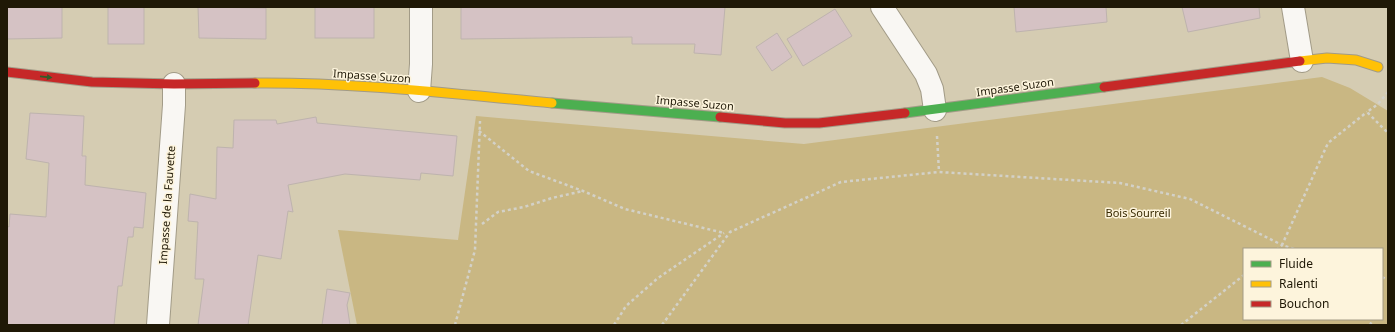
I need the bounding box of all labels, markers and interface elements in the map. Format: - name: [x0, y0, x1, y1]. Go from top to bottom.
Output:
- street label: Impasse Suzon: [333, 65, 411, 86]
- one-way arrow: [40, 74, 52, 80]
- street label: Impasse Suzon: [975, 74, 1055, 99]
- street label: Impasse Suzon: [656, 92, 735, 113]
- street label: Impasse de la Fauvette: [155, 145, 178, 265]
- park label: Bois Sourreil: [1105, 205, 1171, 220]
- legend: [1243, 248, 1383, 320]
- text: Fluide: [1279, 255, 1313, 272]
- text: Ralenti: [1279, 275, 1318, 292]
- text: Bouchon: [1279, 295, 1329, 312]

